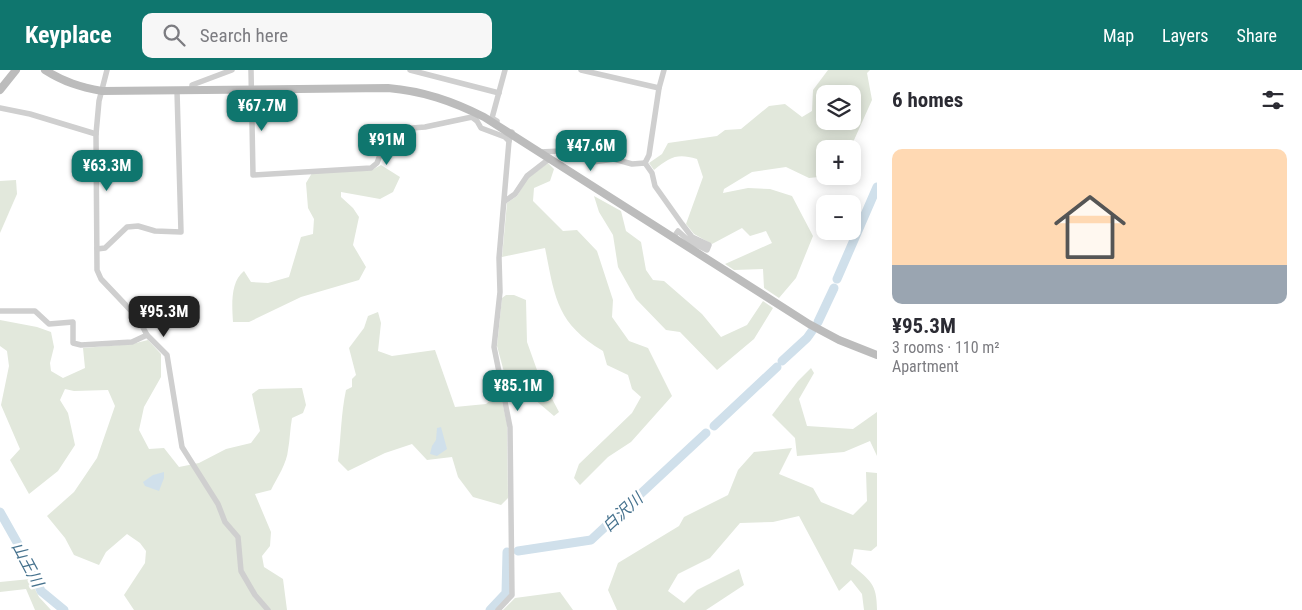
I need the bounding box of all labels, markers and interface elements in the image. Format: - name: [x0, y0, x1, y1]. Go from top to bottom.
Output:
- search box: [142, 13, 492, 58]
- text: Keyplace: [25, 21, 112, 49]
- icon: search: [160, 21, 188, 49]
- text: Search here: [200, 24, 288, 47]
- text: Map: [1103, 25, 1134, 46]
- text: Layers: [1162, 25, 1209, 46]
- text: Share: [1237, 25, 1277, 46]
- map controls: [816, 85, 861, 240]
- button: layers: [816, 85, 861, 130]
- icon: filters: [1259, 86, 1287, 114]
- text: 6 homes: [892, 88, 963, 112]
- pin: ¥67.7M: [221, 90, 303, 132]
- text: ¥67.7M: [238, 96, 286, 115]
- pin: ¥91M: [357, 124, 417, 166]
- pin: ¥47.6M: [550, 129, 632, 172]
- text: ¥91M: [369, 130, 405, 149]
- text: ¥47.6M: [567, 136, 615, 155]
- button: +: [816, 140, 861, 185]
- pin: ¥63.3M: [66, 150, 148, 192]
- text: ¥63.3M: [83, 156, 131, 175]
- icon: home: [1045, 182, 1135, 272]
- button: −: [816, 195, 861, 240]
- pin: ¥95.3M: [123, 296, 205, 338]
- text: ¥95.3M: [140, 302, 188, 321]
- text: ¥95.3M: [892, 314, 956, 338]
- text: 3 rooms · 110 m²: [892, 338, 1000, 357]
- text: Apartment: [892, 357, 959, 376]
- pin: ¥85.1M: [477, 370, 559, 412]
- text: ¥85.1M: [494, 376, 542, 395]
- water label: 白沢川: [598, 488, 648, 536]
- water label: 山王川: [8, 539, 48, 592]

